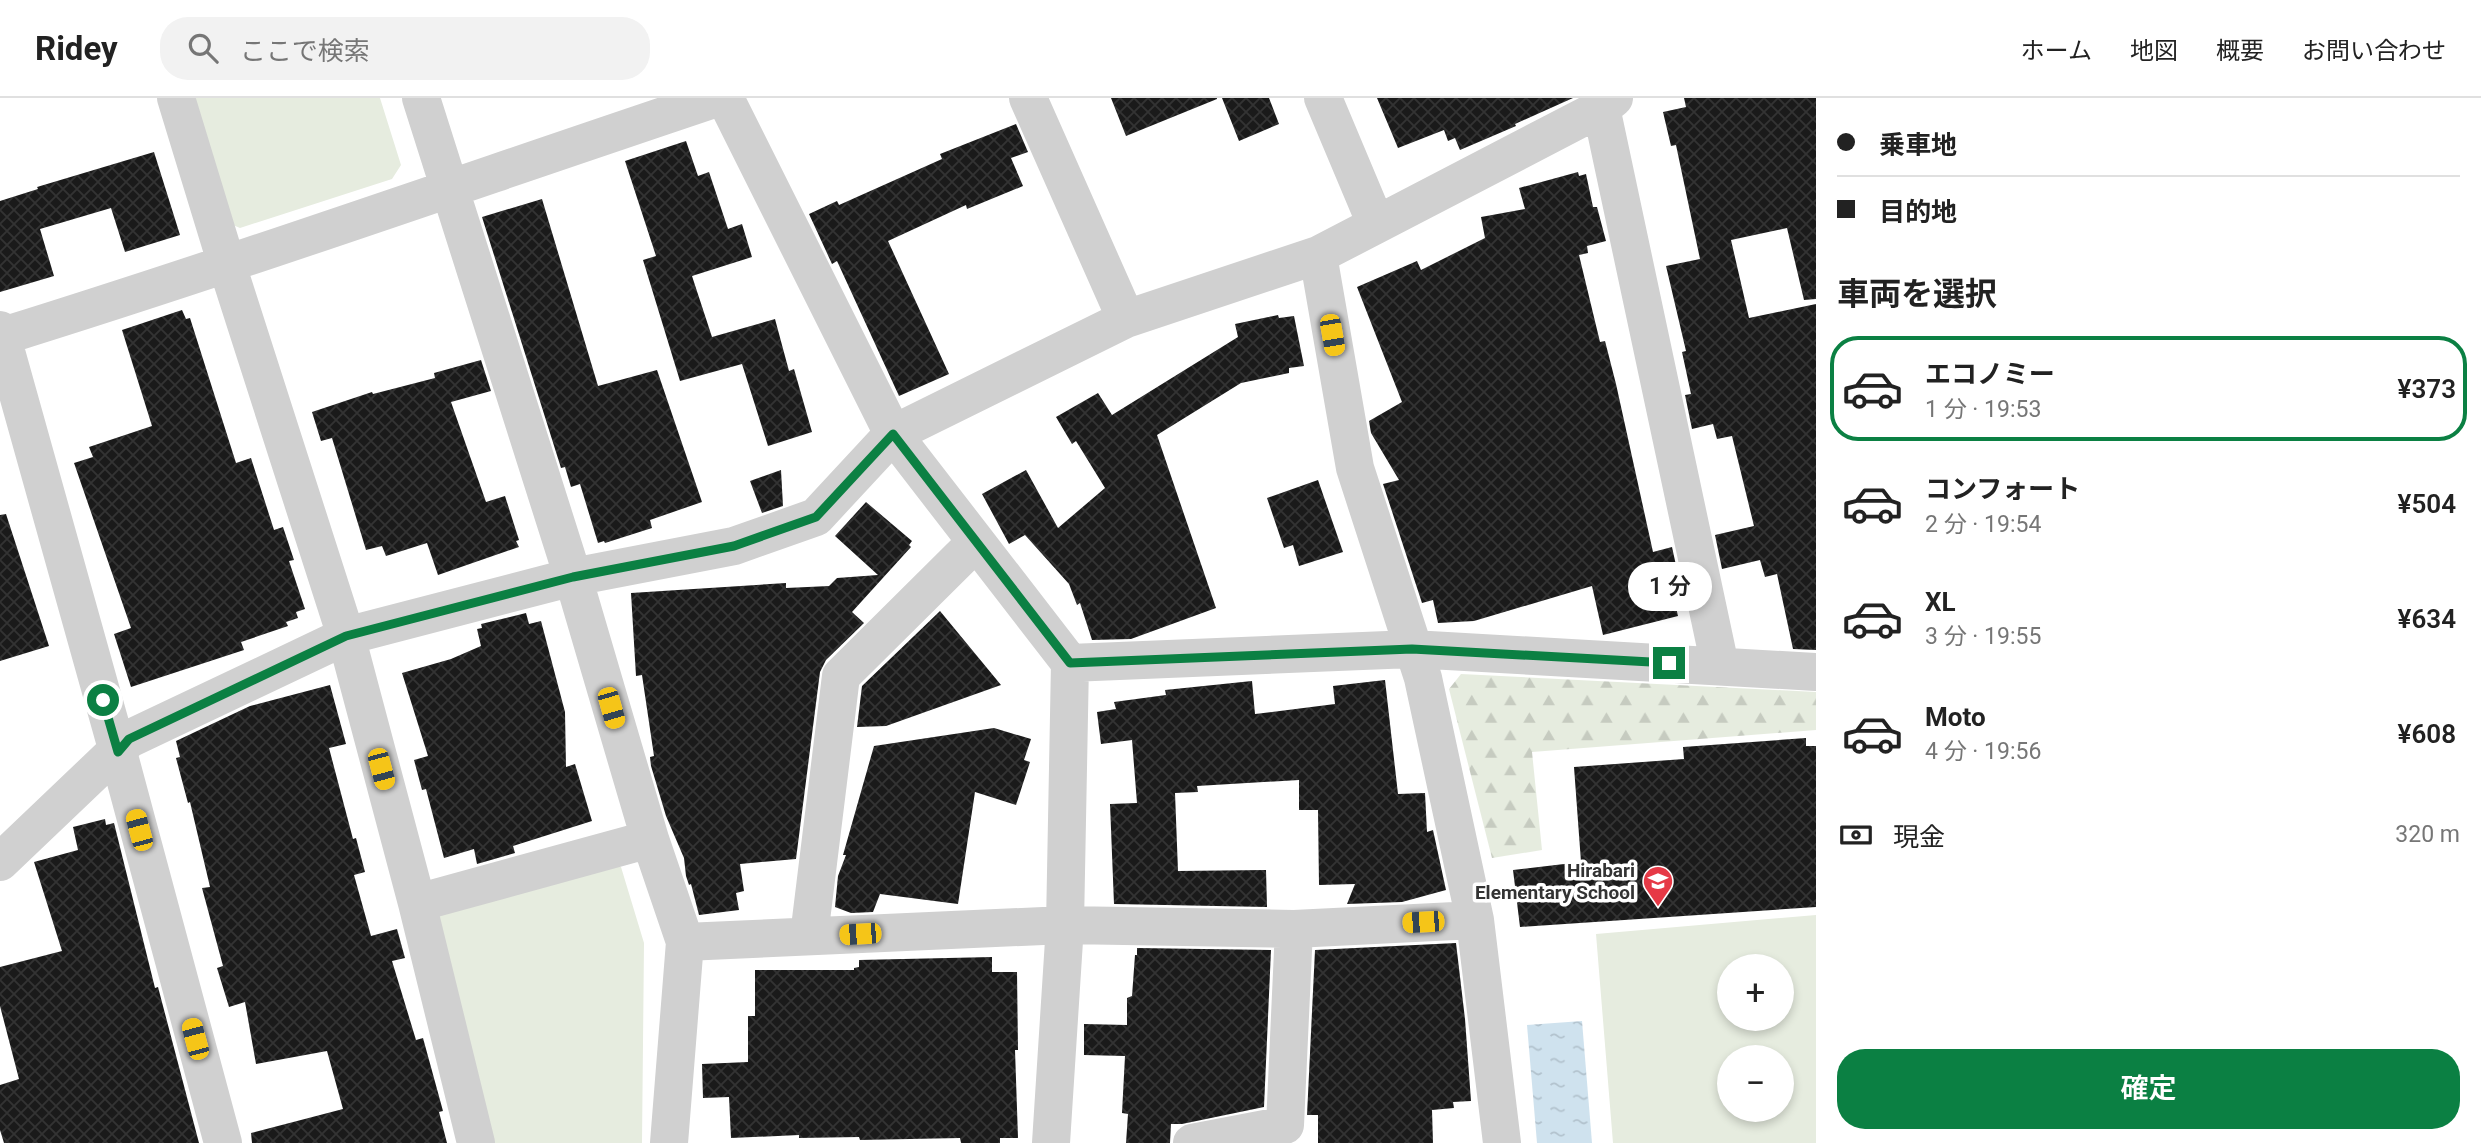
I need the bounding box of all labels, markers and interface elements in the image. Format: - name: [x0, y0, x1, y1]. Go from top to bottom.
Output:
- search box: [160, 17, 650, 80]
- text: Ridey: [35, 29, 118, 68]
- icon: search: [184, 29, 222, 67]
- text: ここで検索: [240, 36, 370, 66]
- text: ホーム: [2021, 37, 2092, 65]
- text: 地図: [2130, 37, 2178, 65]
- text: 概要: [2216, 37, 2264, 65]
- text: お問い合わせ: [2302, 37, 2446, 65]
- text: 乗車地: [1879, 130, 1957, 160]
- text: 目的地: [1879, 197, 1957, 227]
- text: 車両を選択: [1837, 275, 1997, 313]
- car: [1319, 312, 1346, 358]
- icon: car: [1841, 357, 1904, 420]
- text: エコノミー: [1925, 359, 2055, 389]
- text: ¥373: [2398, 374, 2456, 404]
- text: 1 分 · 19:53: [1925, 396, 2041, 423]
- icon: car: [1841, 472, 1904, 535]
- text: コンフォート: [1925, 474, 2080, 504]
- text: ¥504: [2398, 489, 2456, 519]
- text: 2 分 · 19:54: [1925, 511, 2041, 538]
- callout: 1 分: [1627, 561, 1711, 610]
- text: 1 分: [1649, 573, 1691, 600]
- icon: car: [1841, 587, 1904, 650]
- text: XL: [1925, 587, 1956, 617]
- text: ¥634: [2398, 604, 2456, 634]
- text: 3 分 · 19:55: [1925, 623, 2041, 650]
- route end: [1653, 647, 1685, 679]
- route start: [87, 684, 119, 716]
- car: [596, 685, 627, 731]
- icon: car: [1841, 702, 1904, 765]
- text: Moto: [1925, 702, 1986, 732]
- text: ¥608: [2398, 719, 2456, 749]
- text: 4 分 · 19:56: [1925, 738, 2041, 765]
- car: [366, 746, 397, 792]
- car: [124, 807, 155, 853]
- icon: cash: [1837, 816, 1875, 854]
- text: 320 m: [2395, 821, 2460, 848]
- text: 現金: [1893, 822, 1945, 852]
- place label: Hirabari Elementary School: [1475, 859, 1635, 904]
- school or university icon: Hirabari Elementary School: [1641, 864, 1675, 908]
- car: [1402, 910, 1445, 934]
- car: [839, 922, 882, 946]
- map controls: [1717, 954, 1794, 1122]
- button: +: [1717, 954, 1794, 1031]
- car: [180, 1016, 211, 1062]
- button: −: [1717, 1045, 1794, 1122]
- button: 確定: [1837, 1049, 2460, 1129]

